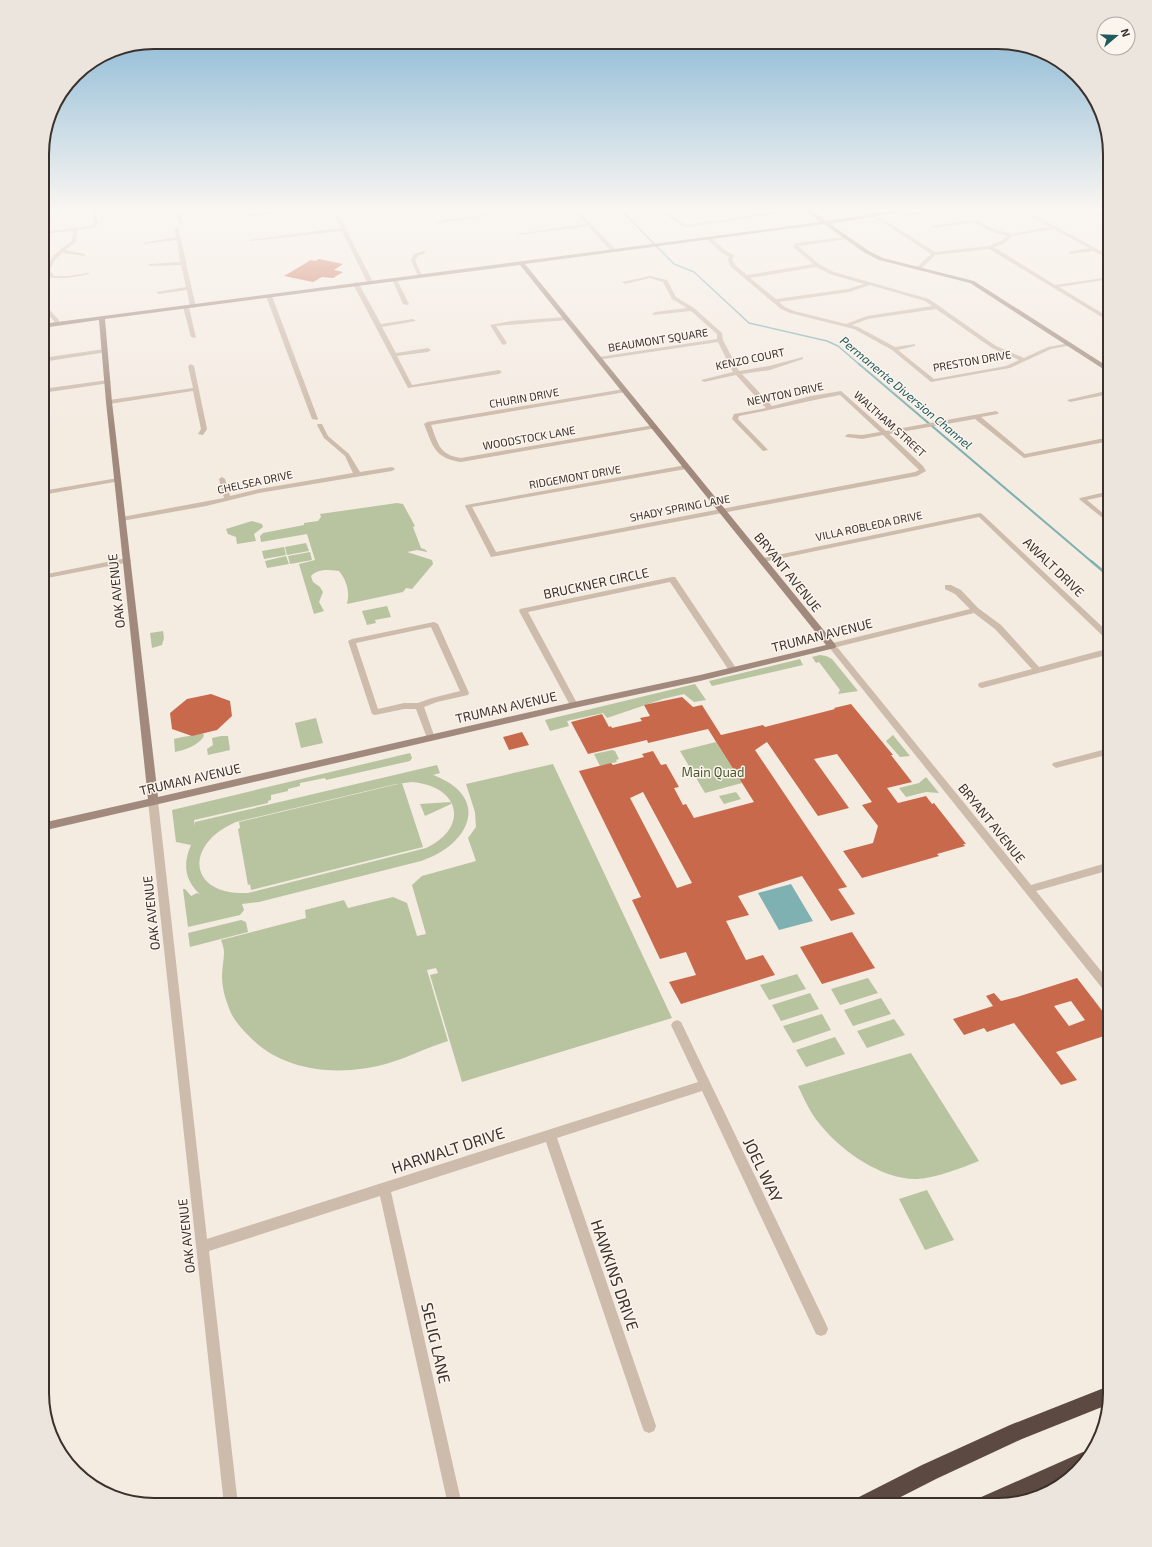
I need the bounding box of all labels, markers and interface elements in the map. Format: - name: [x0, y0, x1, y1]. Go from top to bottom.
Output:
- north arrow: [1096, 16, 1136, 56]
- text: N: [1118, 27, 1133, 39]
- street label: BEAUMONT SQUARE: [607, 325, 709, 355]
- water label: Permanente Diversion Channel: [838, 333, 975, 452]
- street label: KENZO COURT: [714, 345, 786, 372]
- street label: PRESTON DRIVE: [932, 347, 1012, 374]
- street label: NEWTON DRIVE: [745, 379, 824, 408]
- street label: CHURIN DRIVE: [488, 385, 560, 410]
- street label: WALTHAM STREET: [852, 388, 929, 460]
- street label: WOODSTOCK LANE: [482, 423, 576, 452]
- street label: RIDGEMONT DRIVE: [528, 462, 622, 491]
- street label: CHELSEA DRIVE: [216, 467, 294, 496]
- street label: SHADY SPRING LANE: [629, 491, 731, 524]
- street label: VILLA ROBLEDA DRIVE: [814, 508, 923, 543]
- street label: BRYANT AVENUE: [751, 529, 825, 615]
- street label: AWALT DRIVE: [1020, 534, 1088, 600]
- street label: OAK AVENUE: [104, 553, 128, 629]
- street label: BRUCKNER CIRCLE: [542, 564, 650, 602]
- street label: TRUMAN AVENUE: [770, 615, 874, 655]
- street label: TRUMAN AVENUE: [454, 688, 558, 726]
- street label: TRUMAN AVENUE: [138, 760, 242, 798]
- park label: Main Quad: [682, 764, 744, 780]
- street label: BRYANT AVENUE: [955, 780, 1029, 866]
- street label: OAK AVENUE: [139, 875, 163, 951]
- street label: HARWALT DRIVE: [389, 1122, 507, 1177]
- street label: JOEL WAY: [740, 1134, 787, 1205]
- street label: OAK AVENUE: [174, 1198, 198, 1274]
- street label: HAWKINS DRIVE: [588, 1217, 643, 1333]
- street label: SELIG LANE: [418, 1301, 455, 1385]

